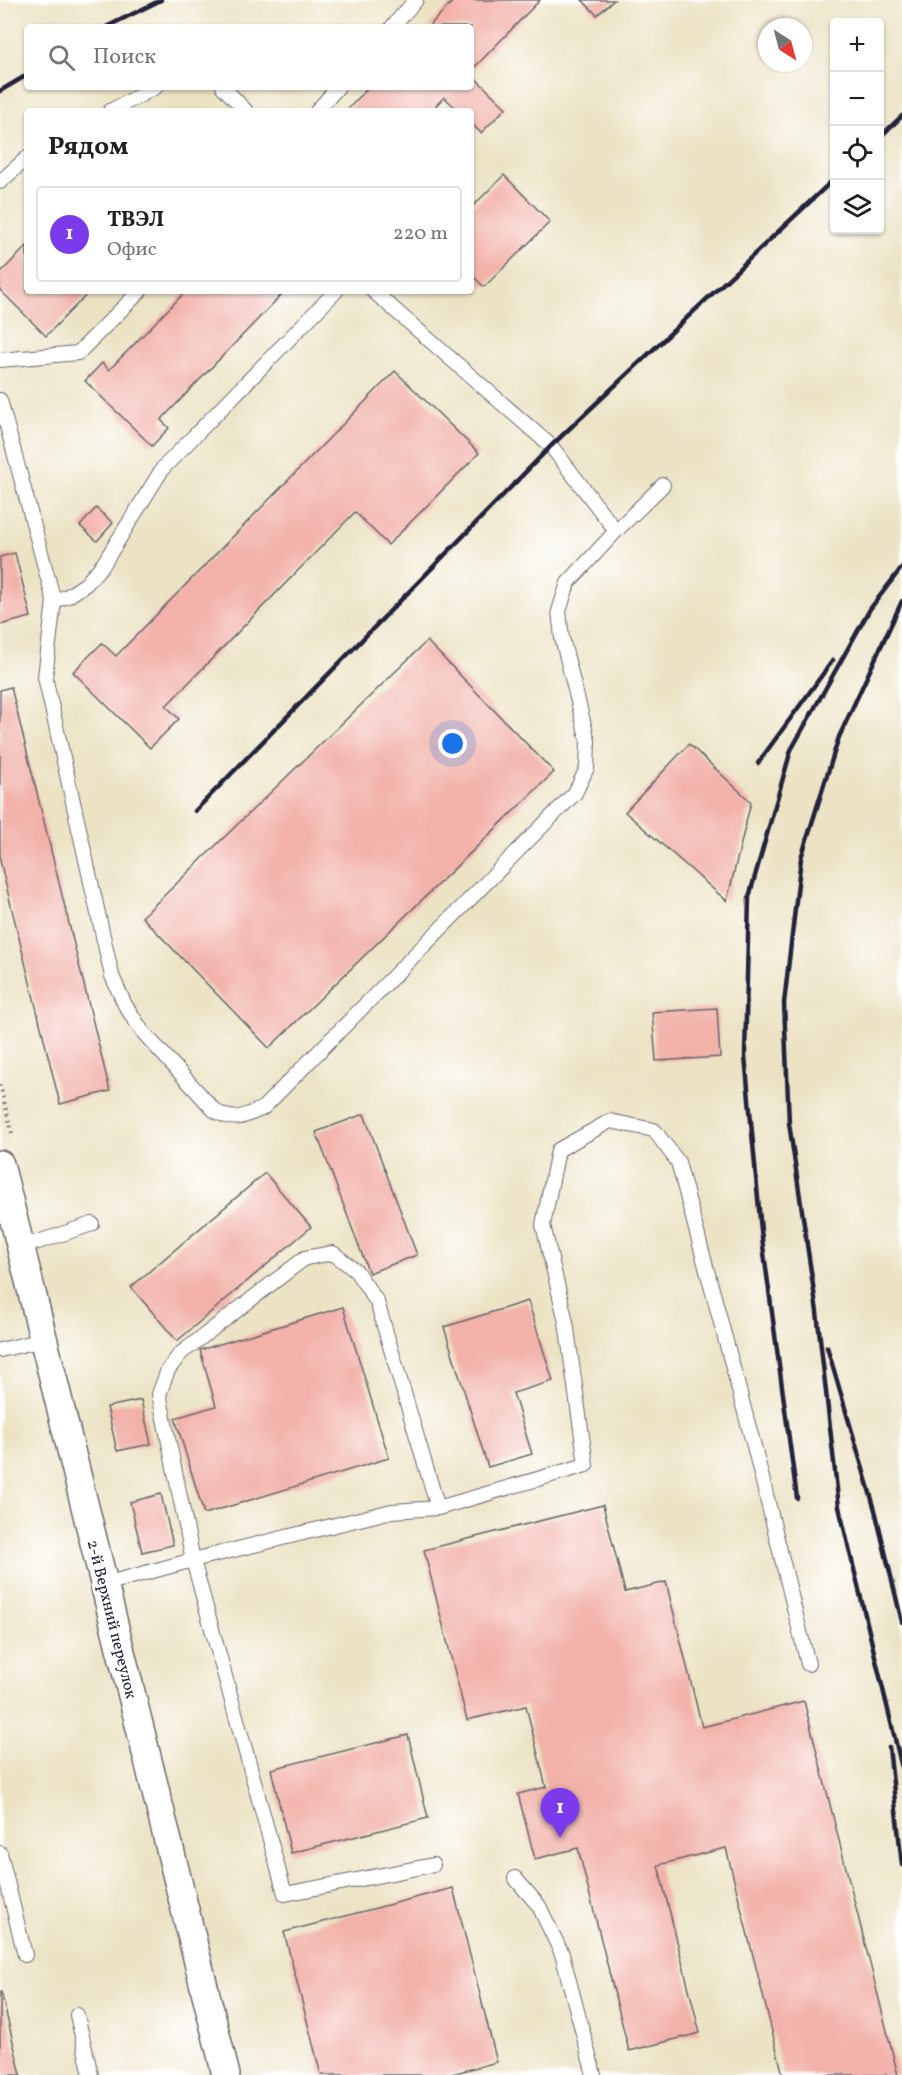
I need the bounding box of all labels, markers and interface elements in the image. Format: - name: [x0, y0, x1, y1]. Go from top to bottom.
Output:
- north arrow: [758, 18, 812, 72]
- map controls: [830, 18, 884, 234]
- button: +: [830, 18, 884, 72]
- search box: [24, 24, 474, 90]
- icon: search: [45, 41, 78, 74]
- text: Поиск: [93, 42, 156, 73]
- button: −: [830, 72, 884, 126]
- button: locate: [830, 126, 884, 180]
- text: Рядом: [48, 129, 128, 165]
- button: layers: [830, 180, 884, 234]
- text: ТВЭЛ: [107, 205, 164, 236]
- text: 1: [65, 220, 74, 248]
- text: 220 m: [393, 220, 448, 248]
- text: Офис: [107, 236, 157, 264]
- your location: [438, 729, 467, 758]
- street label: 2-й Верхний переулок: [81, 1538, 142, 1702]
- pin: 1: [540, 1788, 580, 1838]

